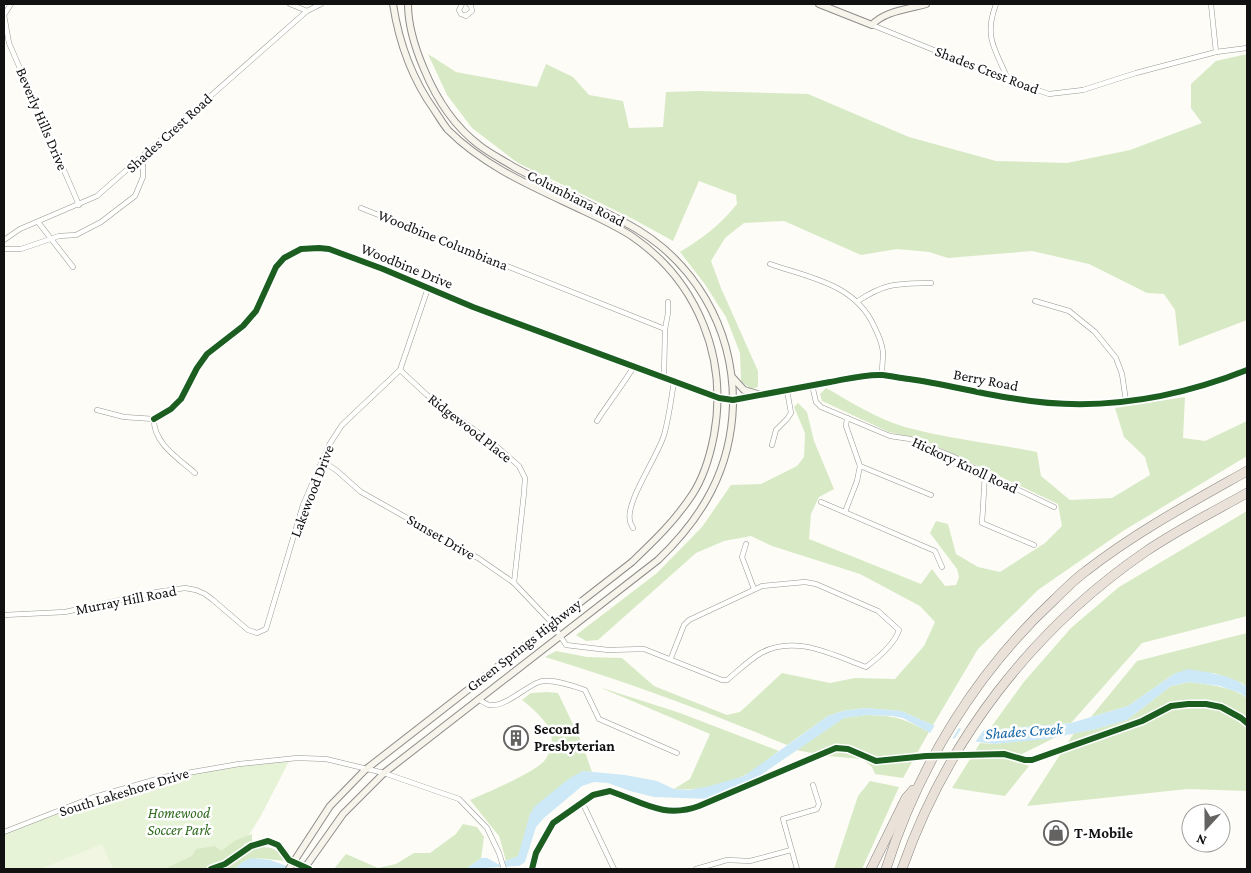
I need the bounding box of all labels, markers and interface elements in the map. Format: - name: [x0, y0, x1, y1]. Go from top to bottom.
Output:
- street label: Shades Crest Road: [933, 43, 1041, 97]
- street label: Beverly Hills Drive: [12, 65, 71, 174]
- street label: Shades Crest Road: [123, 90, 215, 176]
- street label: Columbiana Road: [525, 167, 627, 229]
- street label: Woodbine Columbiana: [376, 207, 510, 273]
- street label: Woodbine Drive: [359, 240, 456, 292]
- street label: Berry Road: [952, 366, 1020, 395]
- street label: Ridgewood Place: [424, 390, 515, 467]
- street label: Hickory Knoll Road: [909, 434, 1020, 497]
- street label: Lakewood Drive: [287, 442, 337, 539]
- street label: Sunset Drive: [404, 511, 478, 563]
- street label: Murray Hill Road: [74, 582, 178, 619]
- street label: Green Springs Highway: [464, 595, 585, 695]
- water label: Shades Creek: [984, 720, 1065, 742]
- place label: Second Presbyterian: [534, 721, 615, 754]
- building icon: Second Presbyterian: [503, 725, 529, 751]
- street label: South Lakeshore Drive: [57, 765, 191, 819]
- north arrow: [1181, 803, 1231, 853]
- park label: Homewood Soccer Park: [147, 805, 212, 838]
- shop icon: T-Mobile: [1043, 820, 1069, 846]
- place label: T-Mobile: [1074, 825, 1133, 841]
- text: N: [1194, 831, 1209, 849]

